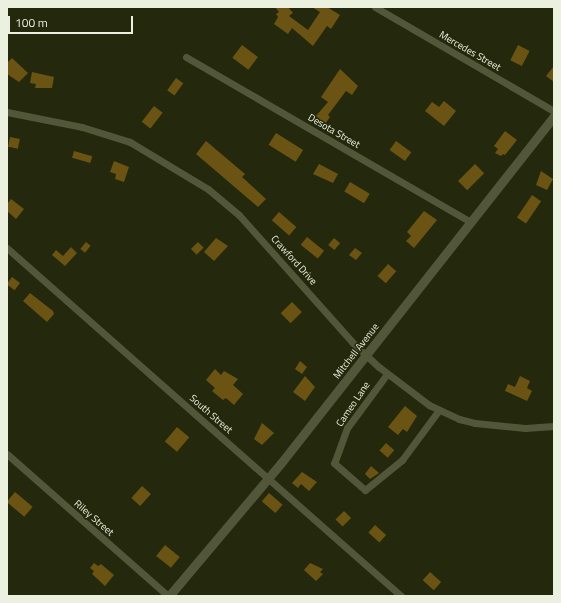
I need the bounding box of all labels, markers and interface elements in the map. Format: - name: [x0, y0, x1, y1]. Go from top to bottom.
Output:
- scale bar: [10, 8, 135, 34]
- text: 100 m: [15, 13, 48, 32]
- street label: Mercedes Street: [437, 29, 503, 73]
- street label: Desota Street: [306, 111, 362, 151]
- street label: Crawford Drive: [269, 233, 319, 287]
- street label: Mitchell Avenue: [331, 321, 381, 381]
- street label: Cameo Lane: [334, 379, 372, 429]
- street label: South Street: [187, 392, 235, 436]
- street label: Riley Street: [72, 498, 116, 538]

